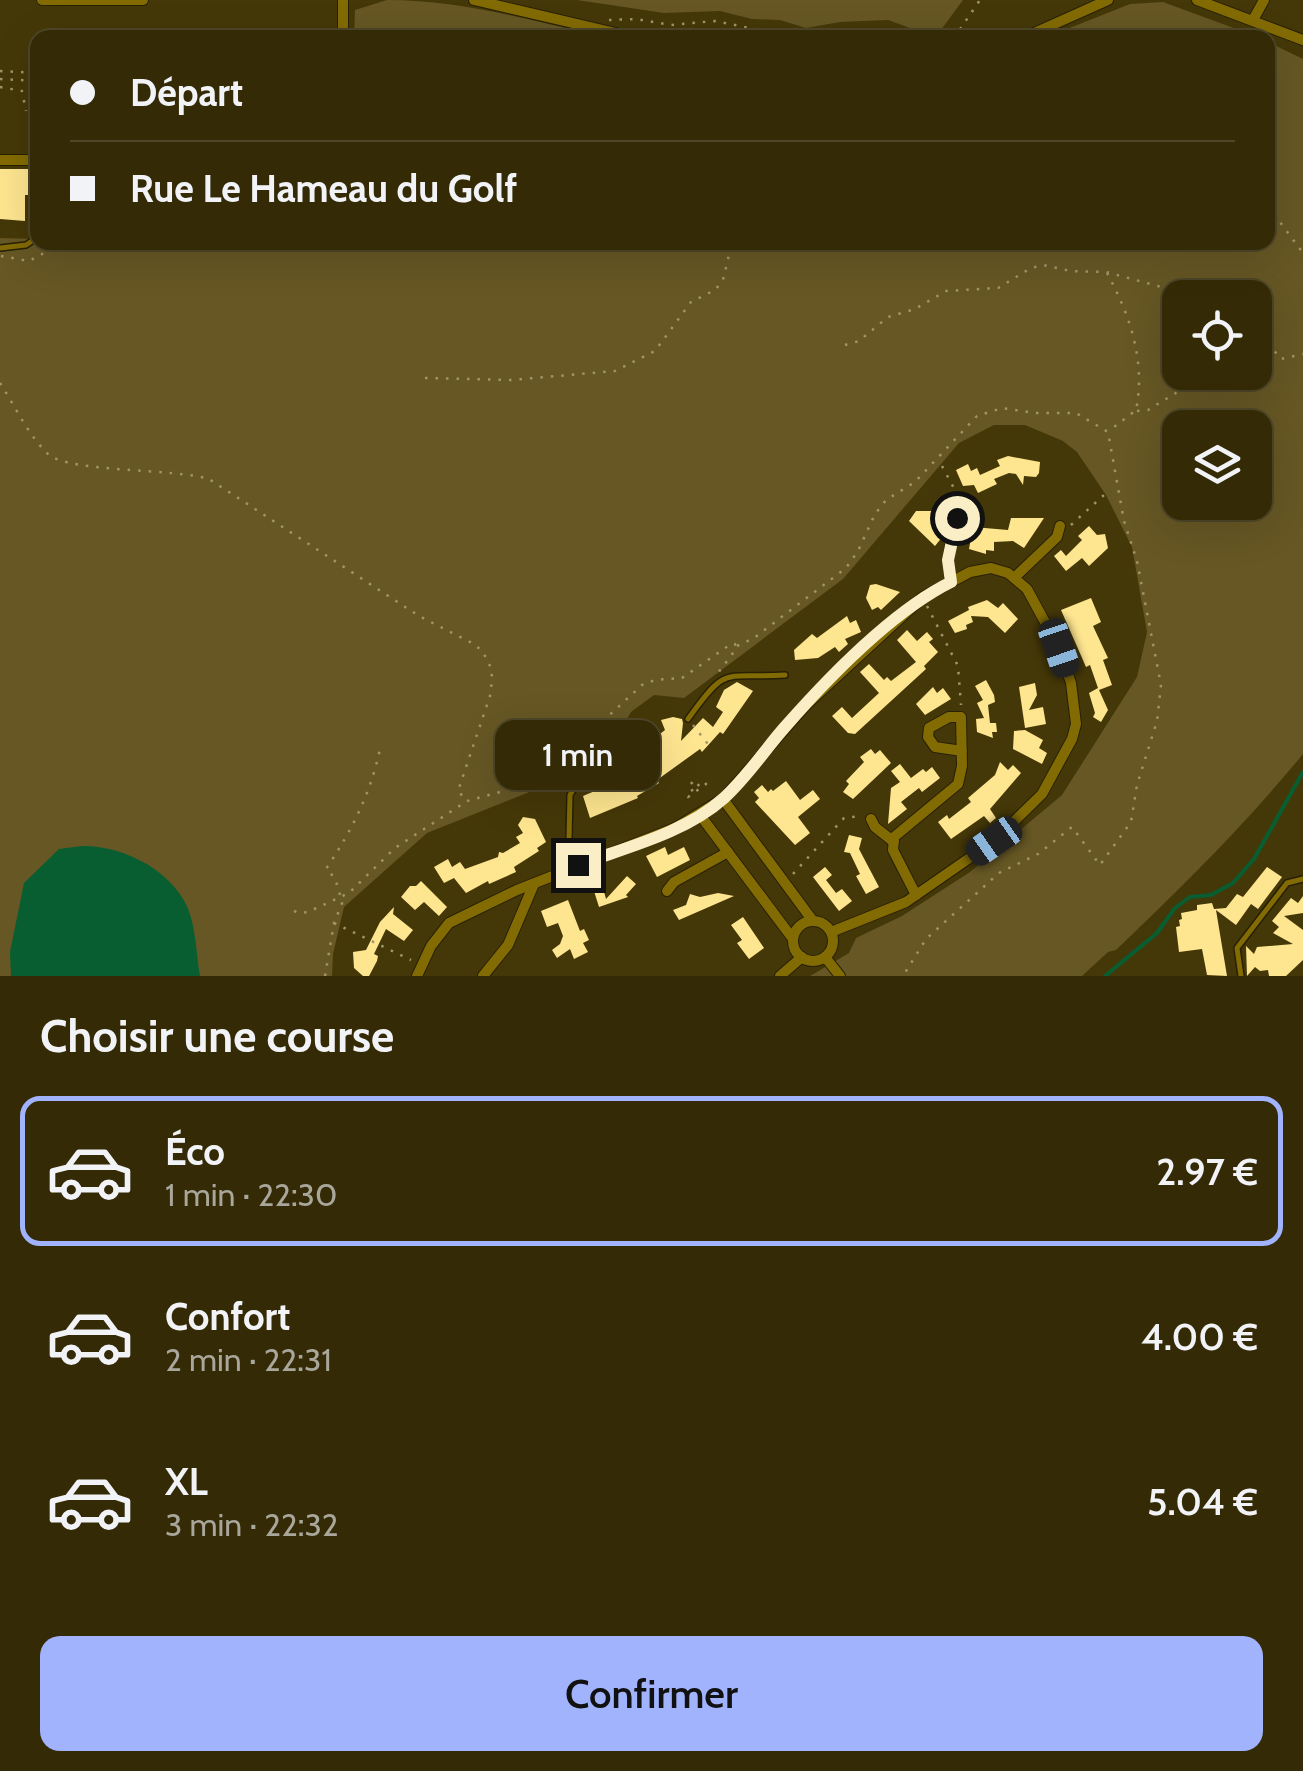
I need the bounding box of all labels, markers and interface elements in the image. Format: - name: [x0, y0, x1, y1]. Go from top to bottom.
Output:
- text: Départ: [130, 69, 243, 116]
- text: Rue Le Hameau du Golf: [130, 165, 517, 212]
- map controls: [1162, 280, 1272, 520]
- button: locate: [1162, 280, 1272, 390]
- button: layers: [1162, 410, 1272, 520]
- route start: [935, 496, 980, 541]
- car: [1035, 615, 1083, 681]
- callout: 1 min: [496, 720, 660, 790]
- text: 1 min: [542, 735, 613, 774]
- car: [961, 812, 1027, 870]
- route end: [556, 843, 601, 888]
- text: Choisir une course: [40, 1009, 394, 1063]
- icon: car: [45, 1126, 135, 1216]
- text: Éco: [165, 1128, 225, 1175]
- text: 2.97 €: [1156, 1148, 1258, 1195]
- text: 1 min · 22:30: [165, 1175, 337, 1214]
- icon: car: [45, 1291, 135, 1381]
- text: Confort: [165, 1293, 290, 1340]
- text: 4.00 €: [1141, 1313, 1258, 1360]
- text: 2 min · 22:31: [165, 1340, 332, 1379]
- icon: car: [45, 1456, 135, 1546]
- text: XL: [165, 1458, 208, 1505]
- text: 5.04 €: [1147, 1478, 1258, 1525]
- text: 3 min · 22:32: [165, 1505, 339, 1544]
- button: Confirmer: [40, 1636, 1263, 1751]

